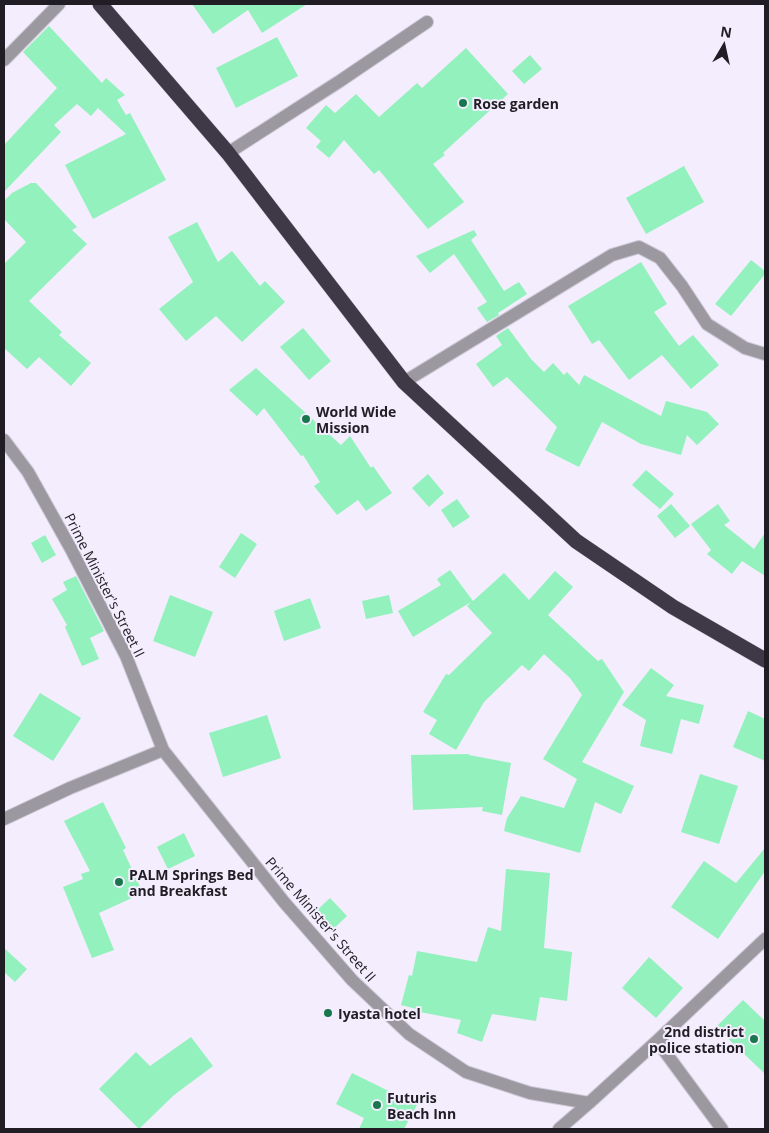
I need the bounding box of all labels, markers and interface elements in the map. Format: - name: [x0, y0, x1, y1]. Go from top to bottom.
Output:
- north arrow: [699, 20, 749, 70]
- text: N: [719, 21, 733, 42]
- place label: Rose garden: [473, 94, 559, 113]
- marker: Rose garden: [457, 97, 469, 109]
- place label: World Wide Mission: [316, 402, 396, 437]
- marker: World Wide Mission: [300, 413, 312, 425]
- street label: Prime Minister's Street II: [60, 510, 150, 660]
- street label: Prime Minister's Street II: [261, 853, 381, 985]
- place label: PALM Springs Bed and Breakfast: [129, 865, 254, 900]
- marker: PALM Springs Bed and Breakfast: [113, 876, 125, 888]
- place label: Iyasta hotel: [338, 1004, 421, 1023]
- marker: Iyasta hotel: [322, 1007, 334, 1019]
- place label: 2nd district police station: [649, 1022, 744, 1057]
- marker: 2nd district police station: [748, 1033, 760, 1045]
- place label: Futuris Beach Inn: [387, 1088, 456, 1123]
- marker: Futuris Beach Inn: [371, 1099, 383, 1111]

